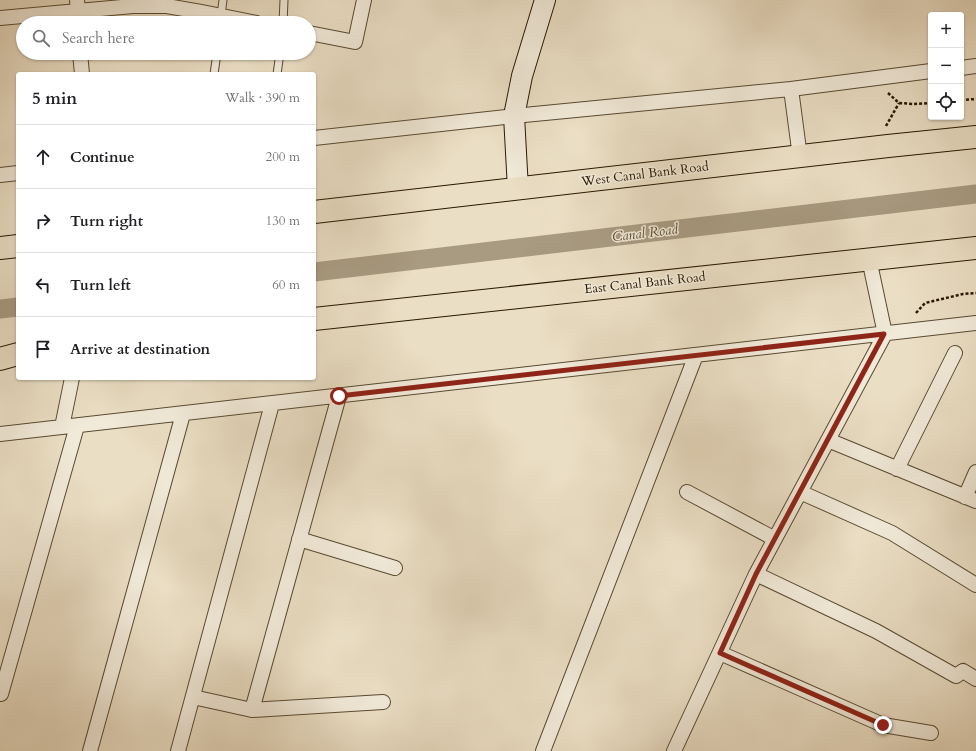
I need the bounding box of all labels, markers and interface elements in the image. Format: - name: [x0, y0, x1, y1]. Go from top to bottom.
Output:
- map controls: [928, 12, 964, 120]
- button: +: [928, 12, 964, 48]
- search box: [16, 16, 316, 60]
- icon: search: [30, 27, 52, 49]
- text: Search here: [62, 28, 135, 48]
- button: −: [928, 48, 964, 84]
- button: locate: [928, 84, 964, 120]
- text: 5 min: [32, 87, 77, 110]
- text: Walk · 390 m: [225, 89, 300, 107]
- icon: ahead: [32, 146, 54, 168]
- text: Continue: [70, 147, 135, 167]
- text: 200 m: [266, 148, 300, 166]
- street label: West Canal Bank Road: [579, 157, 710, 191]
- icon: right: [32, 210, 54, 232]
- text: Turn right: [70, 211, 143, 231]
- text: 130 m: [266, 212, 300, 230]
- water label: Canal Road: [611, 219, 680, 246]
- street label: East Canal Bank Road: [583, 268, 707, 298]
- icon: left: [32, 274, 54, 296]
- text: Turn left: [70, 275, 131, 295]
- text: 60 m: [272, 276, 300, 294]
- icon: arrive: [32, 338, 54, 360]
- text: Arrive at destination: [70, 339, 210, 359]
- route start: [330, 387, 348, 405]
- route end: [874, 716, 892, 734]

